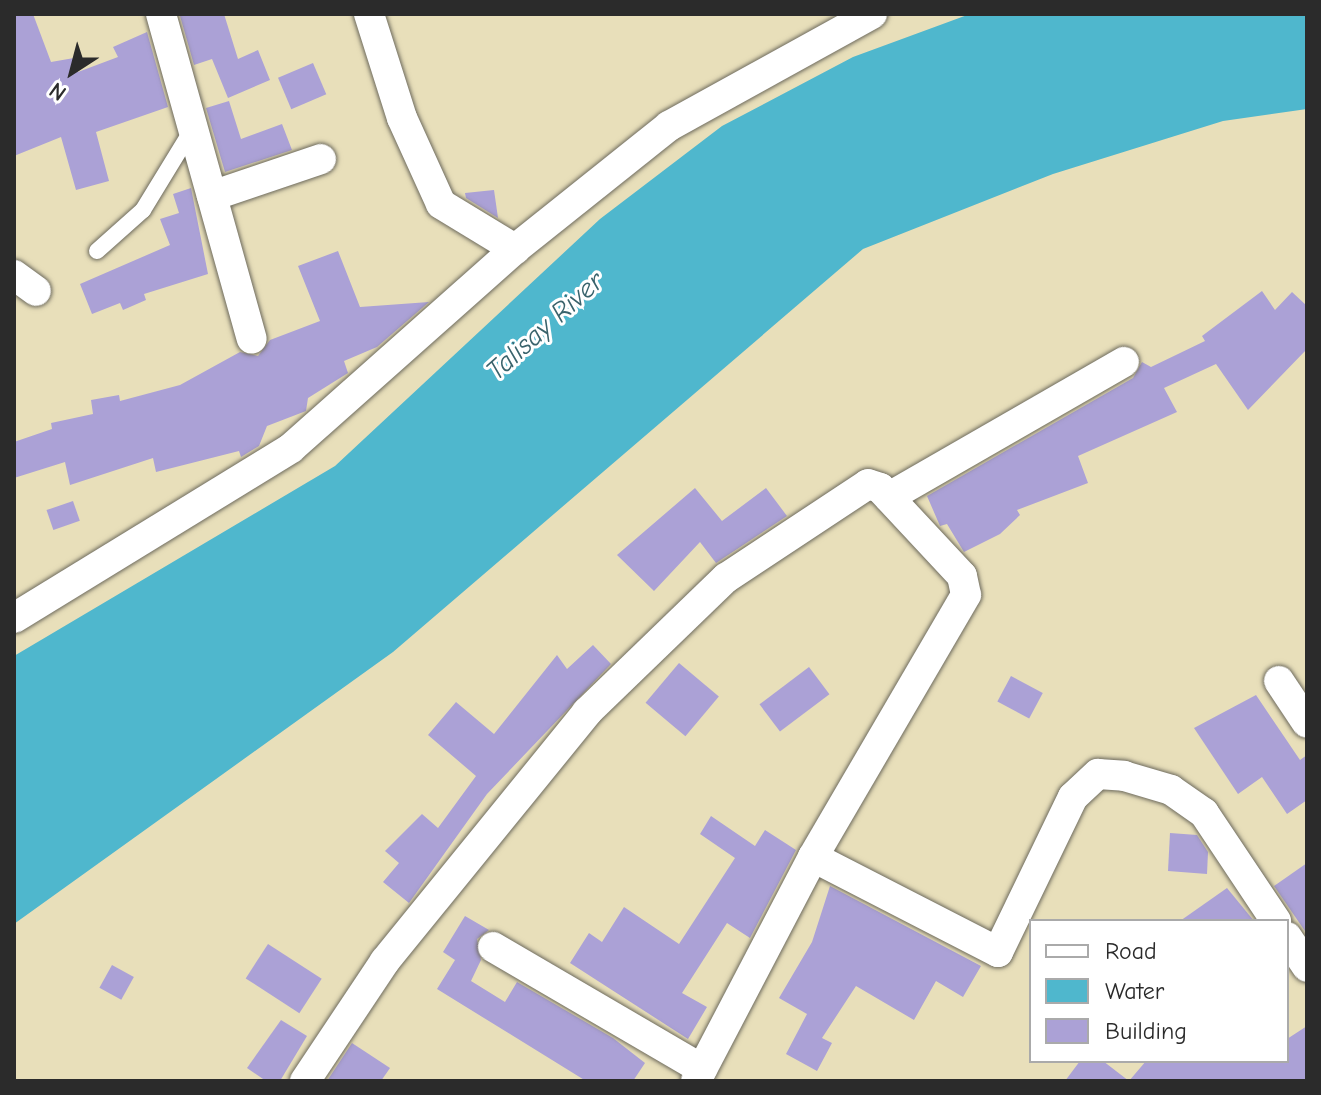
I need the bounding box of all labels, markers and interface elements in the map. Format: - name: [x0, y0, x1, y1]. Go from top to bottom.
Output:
- north arrow: [32, 32, 112, 112]
- text: N: [44, 77, 71, 106]
- water label: Talisay River: [479, 264, 611, 388]
- legend: [1029, 919, 1289, 1063]
- text: Road: [1105, 937, 1157, 965]
- text: Water: [1105, 977, 1164, 1005]
- text: Building: [1105, 1017, 1187, 1045]

